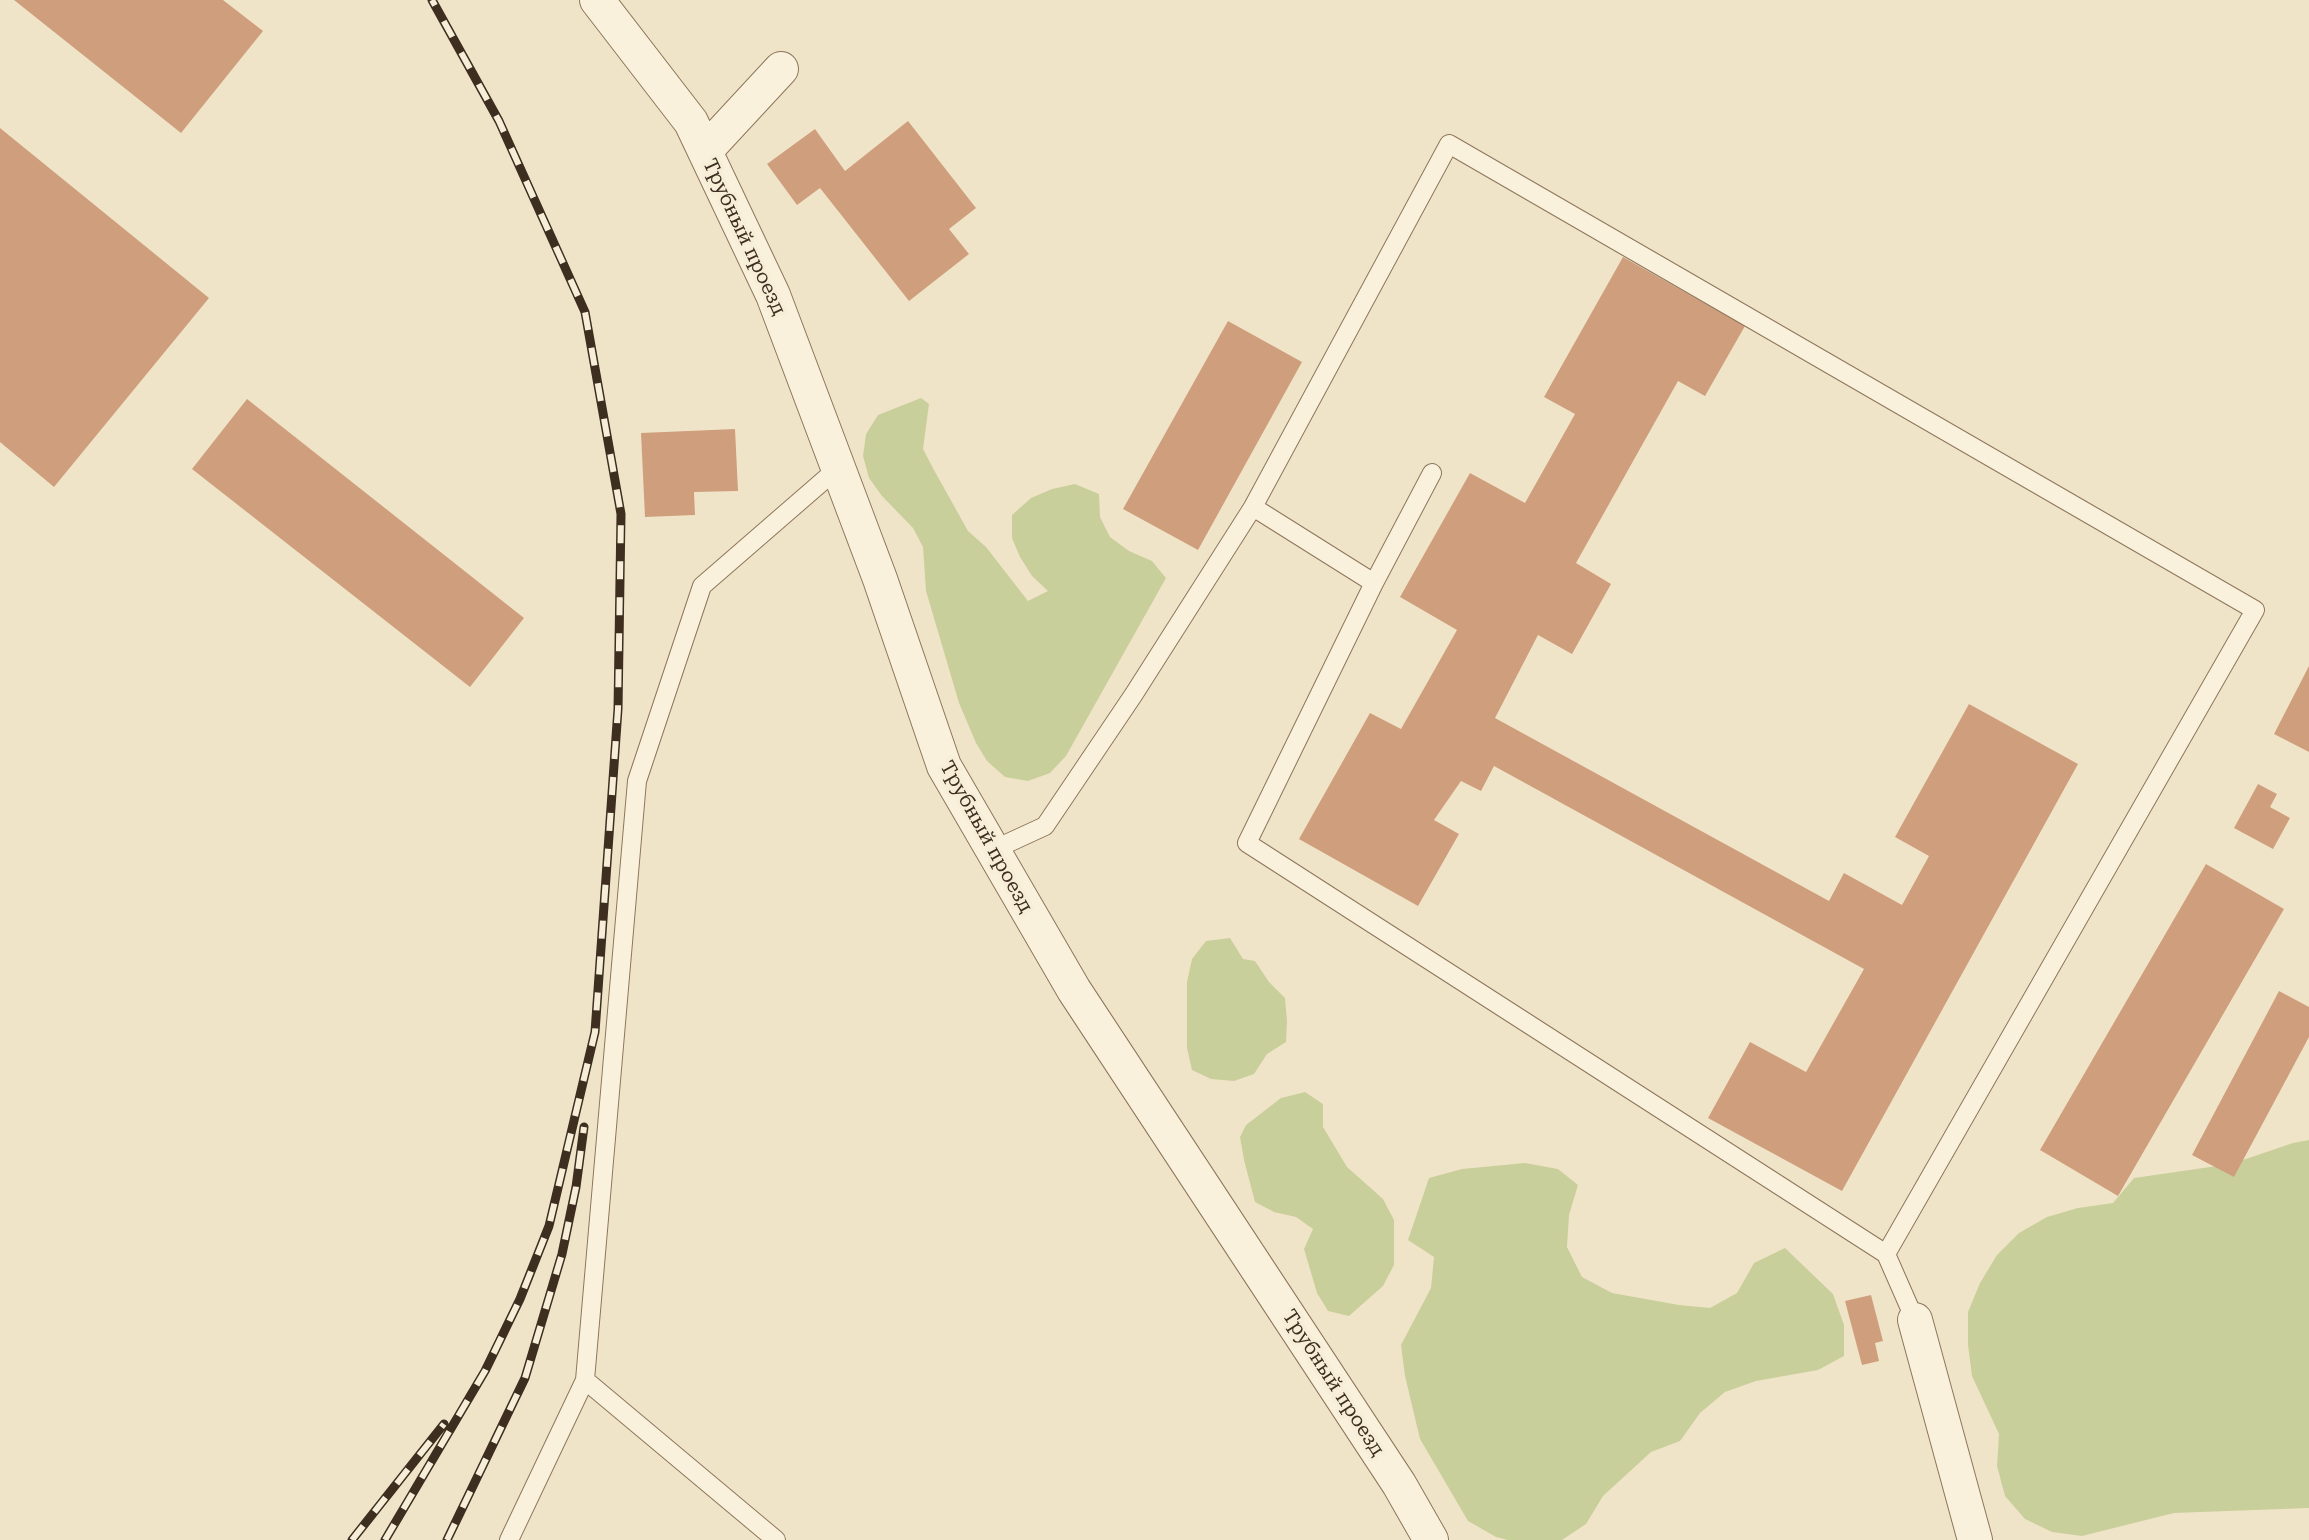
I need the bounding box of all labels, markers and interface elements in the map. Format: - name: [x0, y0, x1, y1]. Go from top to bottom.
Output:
- street label: Трубный проезд: [697, 155, 791, 319]
- street label: Трубный проезд: [934, 757, 1038, 917]
- street label: Трубный проезд: [1277, 1305, 1389, 1461]

